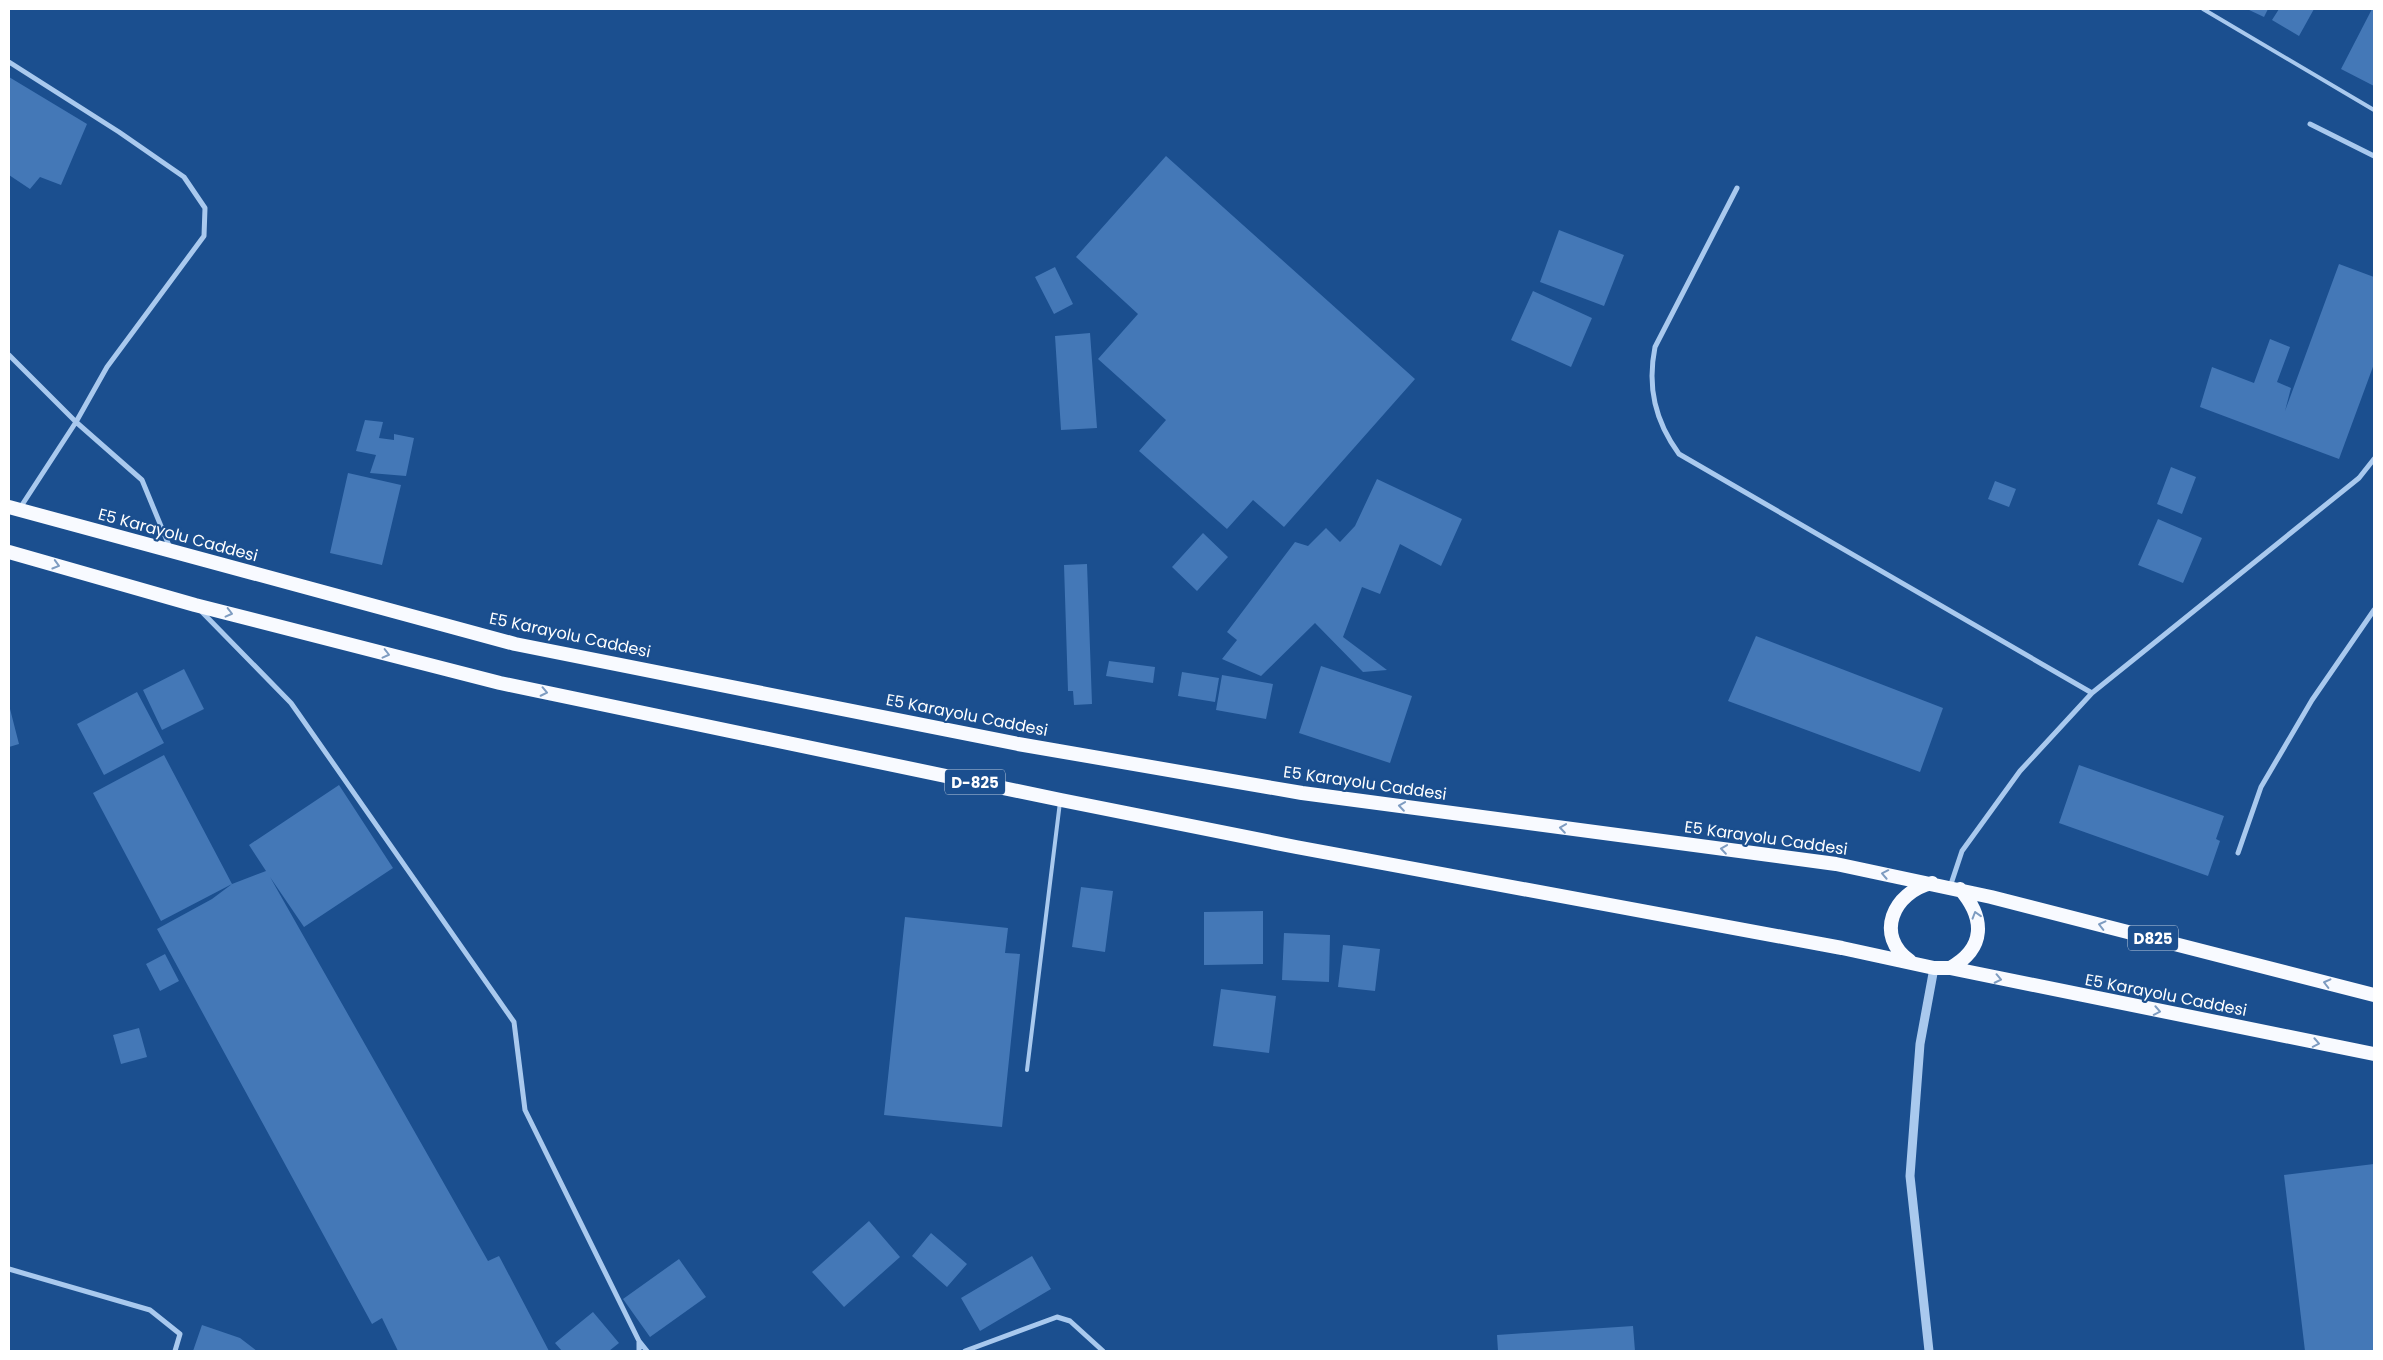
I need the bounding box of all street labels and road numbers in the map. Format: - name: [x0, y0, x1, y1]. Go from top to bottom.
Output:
- street label: E5 Karayolu Caddesi: [96, 503, 260, 567]
- street label: E5 Karayolu Caddesi: [487, 607, 653, 663]
- street label: E5 Karayolu Caddesi: [884, 688, 1050, 742]
- street label: E5 Karayolu Caddesi: [1282, 760, 1448, 806]
- road number: D-825: [945, 770, 1005, 794]
- street label: E5 Karayolu Caddesi: [1683, 815, 1849, 861]
- road number: D825: [2128, 926, 2178, 950]
- street label: E5 Karayolu Caddesi: [2083, 968, 2249, 1022]

